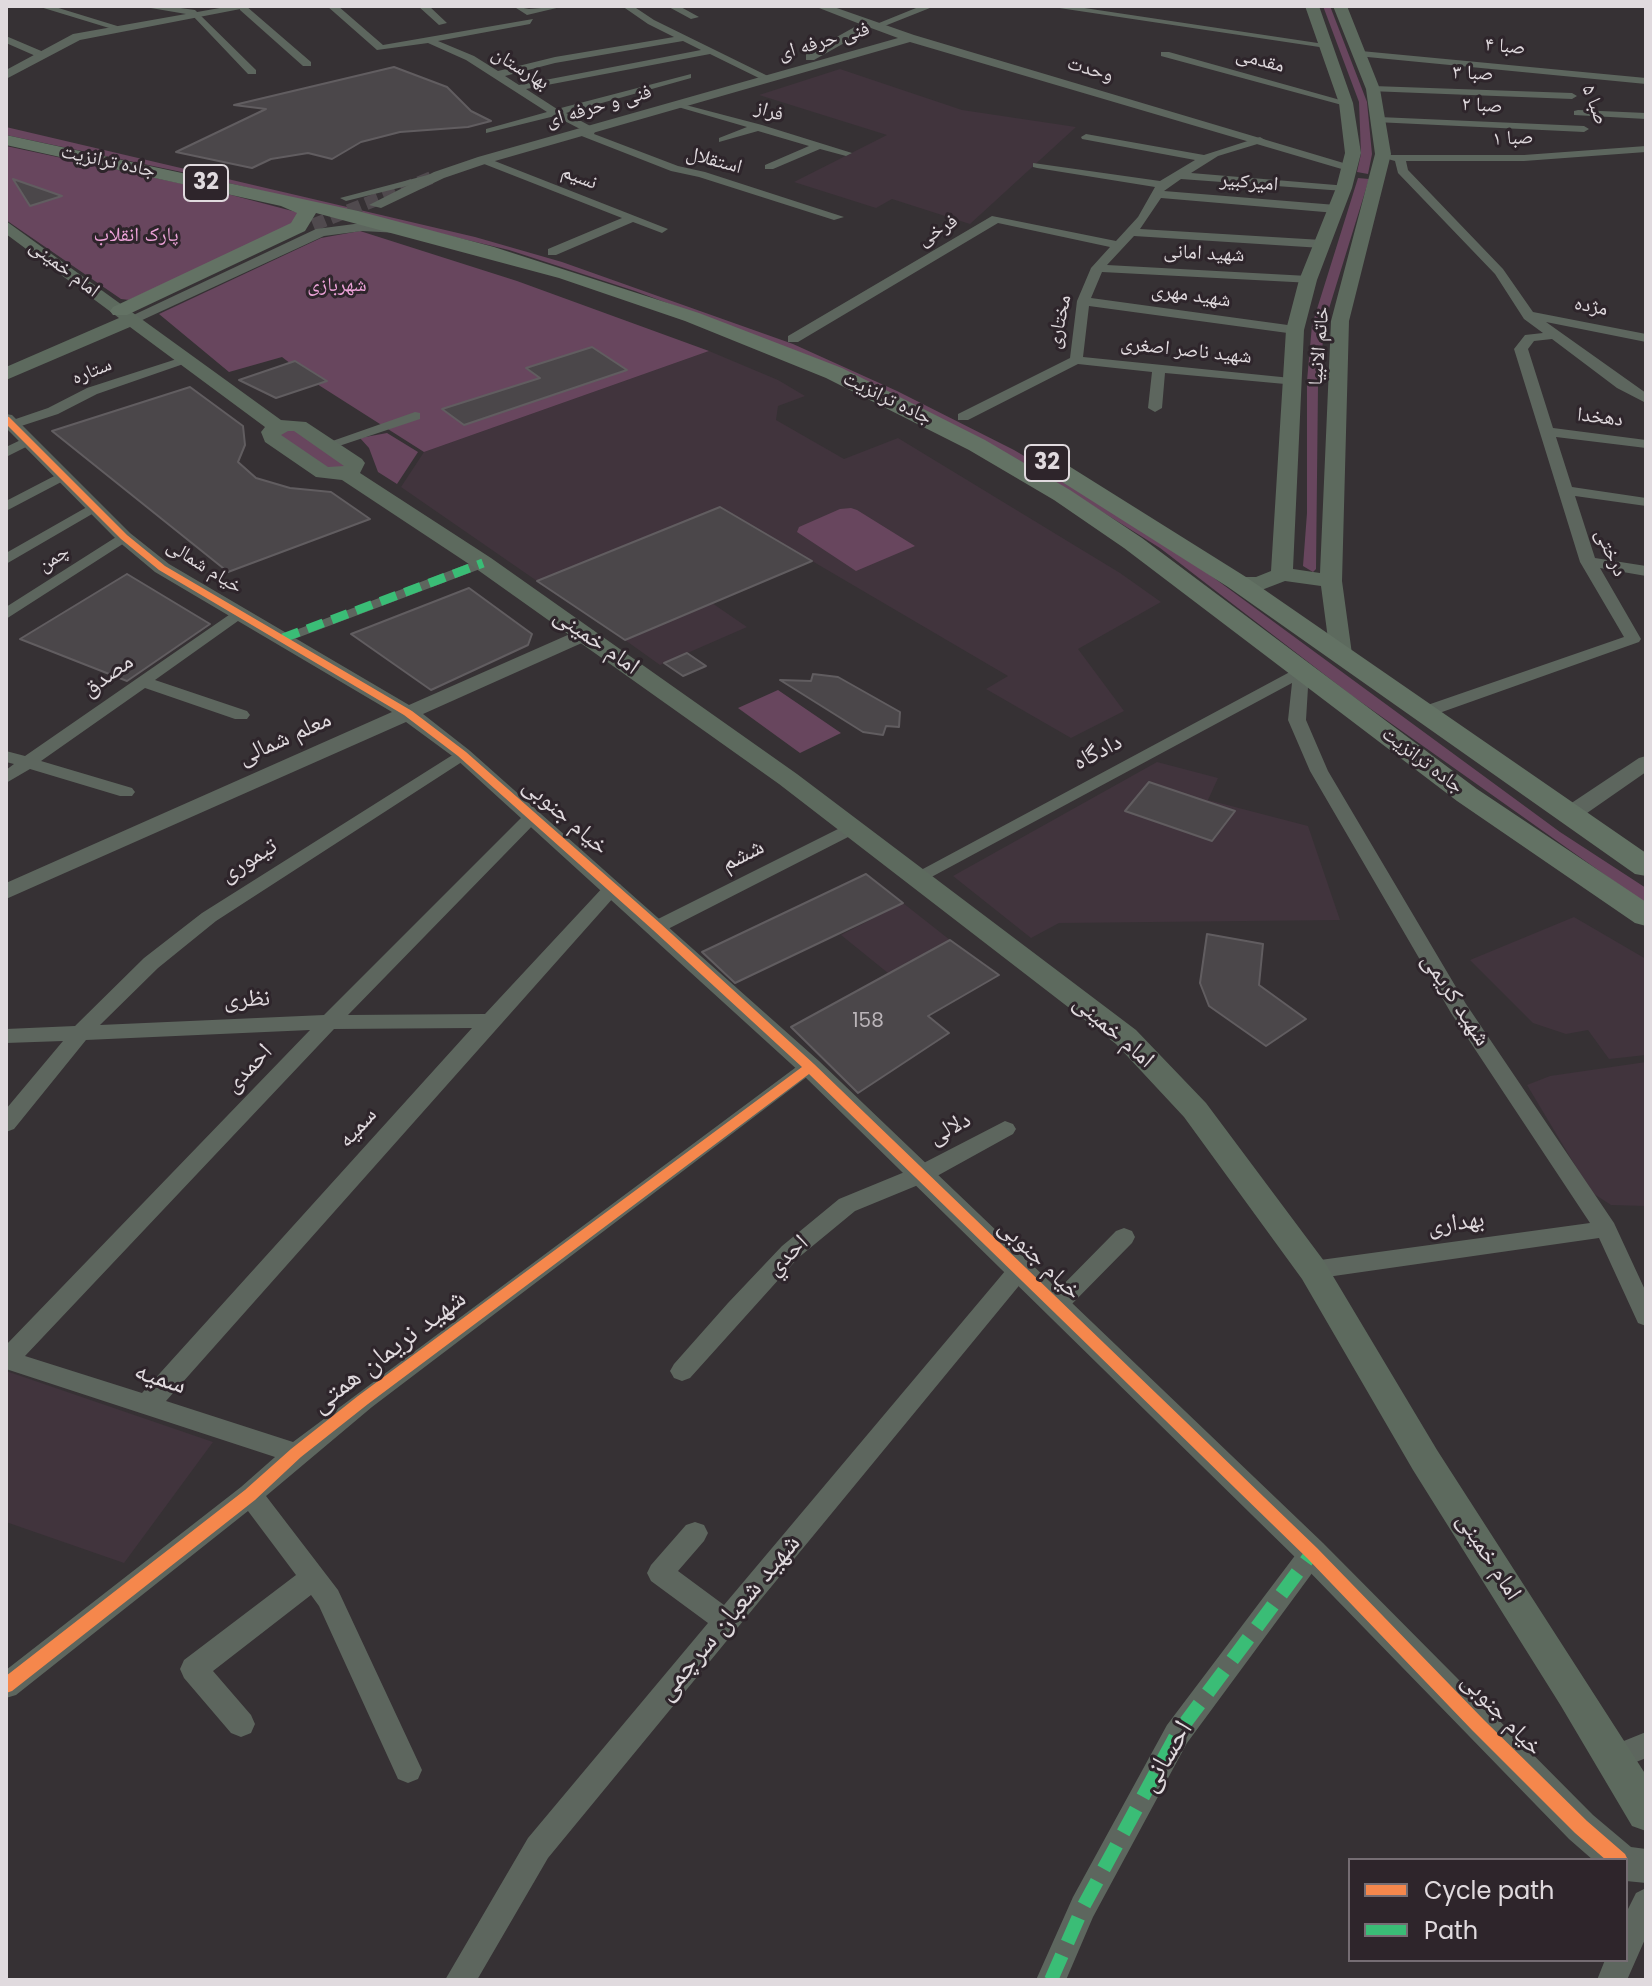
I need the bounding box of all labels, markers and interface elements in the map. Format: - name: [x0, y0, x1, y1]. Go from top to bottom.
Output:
- street label: فنی حرفه ای: [776, 18, 872, 66]
- street label: صبا ۴: [1484, 33, 1526, 61]
- street label: بهارستان: [487, 42, 553, 96]
- street label: مقدمی: [1233, 43, 1287, 79]
- street label: وحدت: [1064, 52, 1116, 88]
- street label: صبا ۳: [1452, 61, 1494, 87]
- street label: فنی و حرفه ای: [543, 80, 655, 134]
- street label: صبا ۵: [1575, 82, 1613, 128]
- street label: صبا ۲: [1461, 93, 1503, 119]
- street label: فراز: [752, 96, 786, 128]
- street label: صبا ۱: [1492, 126, 1534, 152]
- street label: جاده ترانزیت: [59, 140, 157, 184]
- street label: استقلال: [683, 142, 745, 180]
- street label: نسيم: [558, 160, 600, 196]
- road number: 32: [184, 165, 228, 201]
- street label: امیرکبیر: [1219, 168, 1279, 198]
- street label: فرخی: [913, 210, 963, 252]
- park label: پارک انقلاب: [93, 224, 179, 248]
- street label: امام خمینی: [24, 235, 104, 303]
- street label: شهید امانی: [1163, 240, 1245, 268]
- park label: شهربازی: [307, 274, 367, 298]
- street label: شهید مهری: [1150, 279, 1232, 313]
- street label: مژده: [1572, 292, 1610, 322]
- street label: مختاری: [1043, 293, 1077, 351]
- street label: خاتم الانبیا: [1305, 305, 1335, 387]
- street label: شهید ناصر اصغری: [1119, 332, 1253, 370]
- street label: ستاره: [68, 353, 116, 391]
- street label: جاده ترانزیت: [839, 367, 935, 431]
- street label: دهخدا: [1576, 403, 1624, 433]
- road number: 32: [1025, 445, 1069, 481]
- street label: درختی: [1589, 525, 1631, 581]
- street label: خیام شمالی: [162, 534, 246, 600]
- street label: چمن: [34, 540, 74, 578]
- street label: امام خمینی: [548, 602, 644, 682]
- street label: مصدق: [77, 648, 139, 704]
- street label: معلم شمالی: [234, 706, 336, 772]
- street label: جاده ترانزیت: [1376, 723, 1468, 799]
- street label: دادگاه: [1069, 728, 1127, 778]
- street label: خیام جنوبی: [516, 772, 614, 862]
- street label: تیموری: [215, 832, 283, 890]
- street label: ششم: [717, 833, 769, 879]
- street label: شهید کریمی: [1414, 948, 1496, 1052]
- street label: نظری: [223, 985, 271, 1015]
- street label: امام خمینی: [1067, 989, 1159, 1075]
- house number: 158: [852, 1010, 884, 1034]
- street label: احمدی: [219, 1038, 279, 1100]
- street label: سميه: [332, 1102, 384, 1154]
- street label: دلالی: [924, 1106, 976, 1152]
- street label: بهداری: [1426, 1206, 1486, 1242]
- street label: خیام جنوبی: [991, 1213, 1087, 1307]
- street label: احدي: [761, 1229, 815, 1283]
- street label: شهید نریمان همتی: [305, 1283, 473, 1421]
- street label: سمیه: [130, 1355, 190, 1403]
- street label: امام خمینی: [1449, 1508, 1527, 1606]
- street label: شهید شعبان سرچمی: [649, 1528, 809, 1708]
- street label: خیام جنوبی: [1454, 1667, 1548, 1763]
- street label: احسانی: [1133, 1715, 1201, 1799]
- legend: [1348, 1858, 1628, 1962]
- text: Cycle path: [1424, 1874, 1554, 1907]
- text: Path: [1424, 1914, 1478, 1947]

